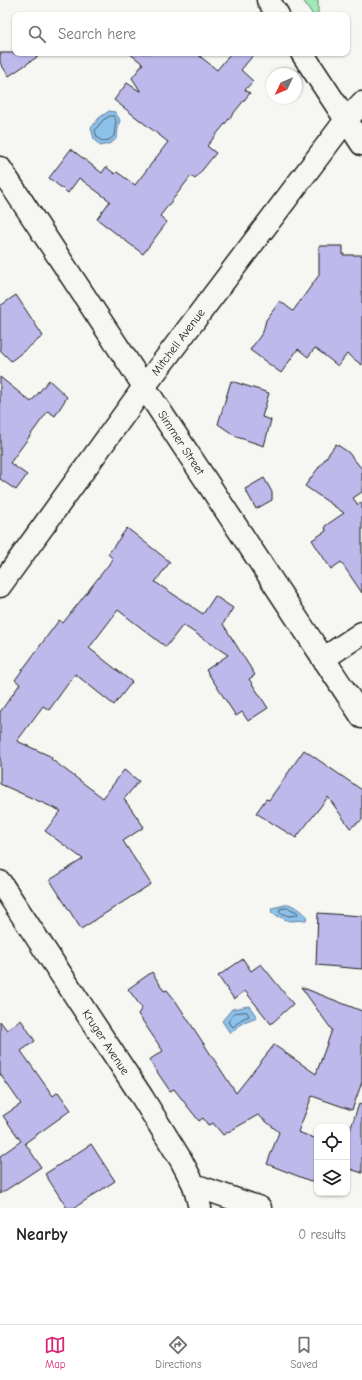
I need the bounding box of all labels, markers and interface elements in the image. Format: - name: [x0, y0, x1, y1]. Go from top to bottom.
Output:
- search box: [12, 12, 350, 56]
- icon: search: [26, 23, 48, 45]
- text: Search here: [58, 25, 136, 43]
- north arrow: [266, 68, 302, 104]
- street label: Mitchell Avenue: [148, 306, 208, 378]
- street label: Simmer Street: [155, 408, 208, 478]
- street label: Kruger Avenue: [79, 1007, 132, 1078]
- map controls: [314, 1124, 350, 1196]
- button: locate: [314, 1124, 350, 1160]
- button: layers: [314, 1160, 350, 1196]
- text: Nearby: [16, 1225, 67, 1244]
- text: 0 results: [298, 1227, 346, 1242]
- tab: Map: [44, 1334, 66, 1371]
- tab: Directions: [155, 1334, 202, 1371]
- tab: Saved: [290, 1334, 318, 1371]

